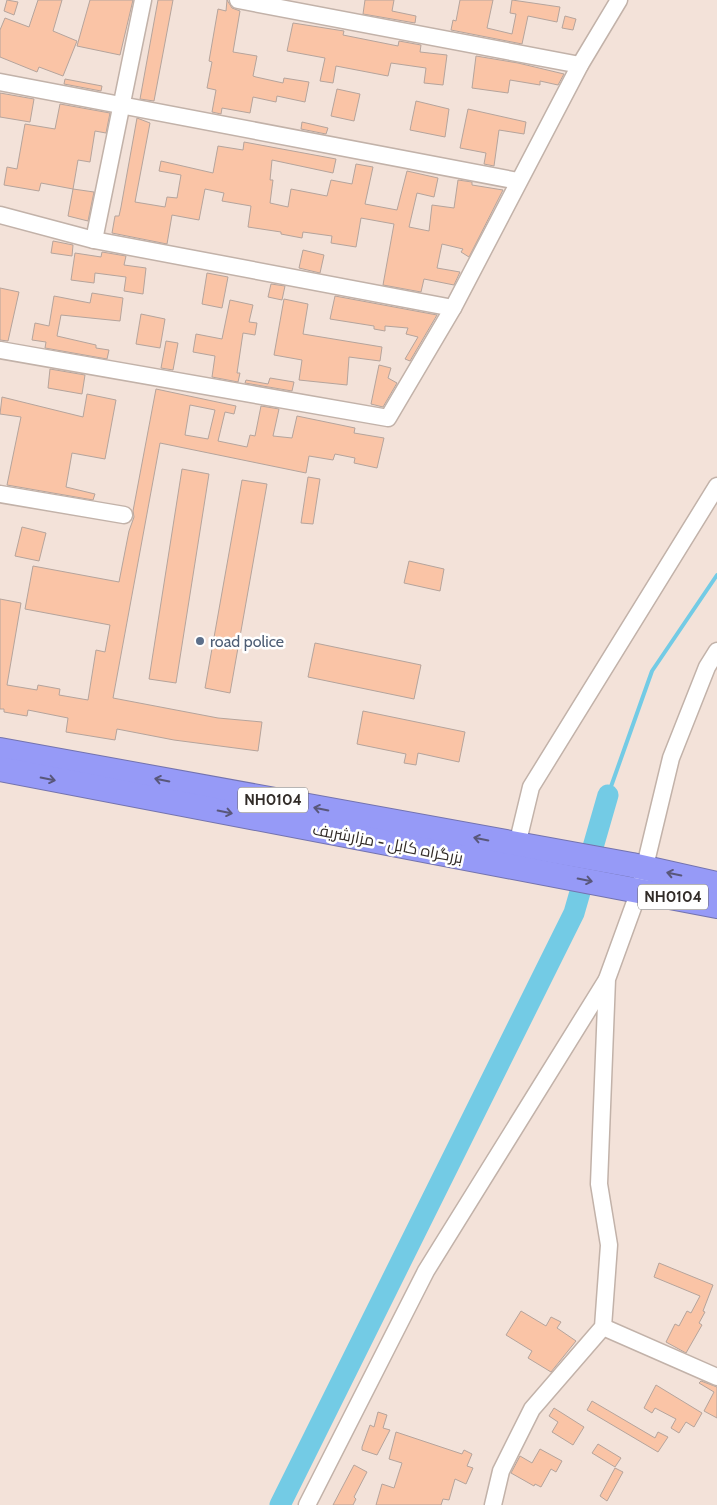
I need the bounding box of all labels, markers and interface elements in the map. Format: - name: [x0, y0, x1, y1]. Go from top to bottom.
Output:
- place label: road police: [210, 632, 284, 651]
- marker: road police: [194, 635, 206, 647]
- one-way arrow: [40, 774, 56, 784]
- one-way arrow: [154, 774, 170, 784]
- road number: NH0104: [238, 788, 308, 812]
- one-way arrow: [314, 804, 330, 814]
- one-way arrow: [216, 808, 232, 817]
- street label: بزرگراه کابل - مزارشریف: [311, 820, 465, 868]
- one-way arrow: [474, 833, 490, 843]
- one-way arrow: [667, 869, 683, 879]
- one-way arrow: [577, 876, 593, 886]
- road number: NH0104: [638, 884, 708, 910]

